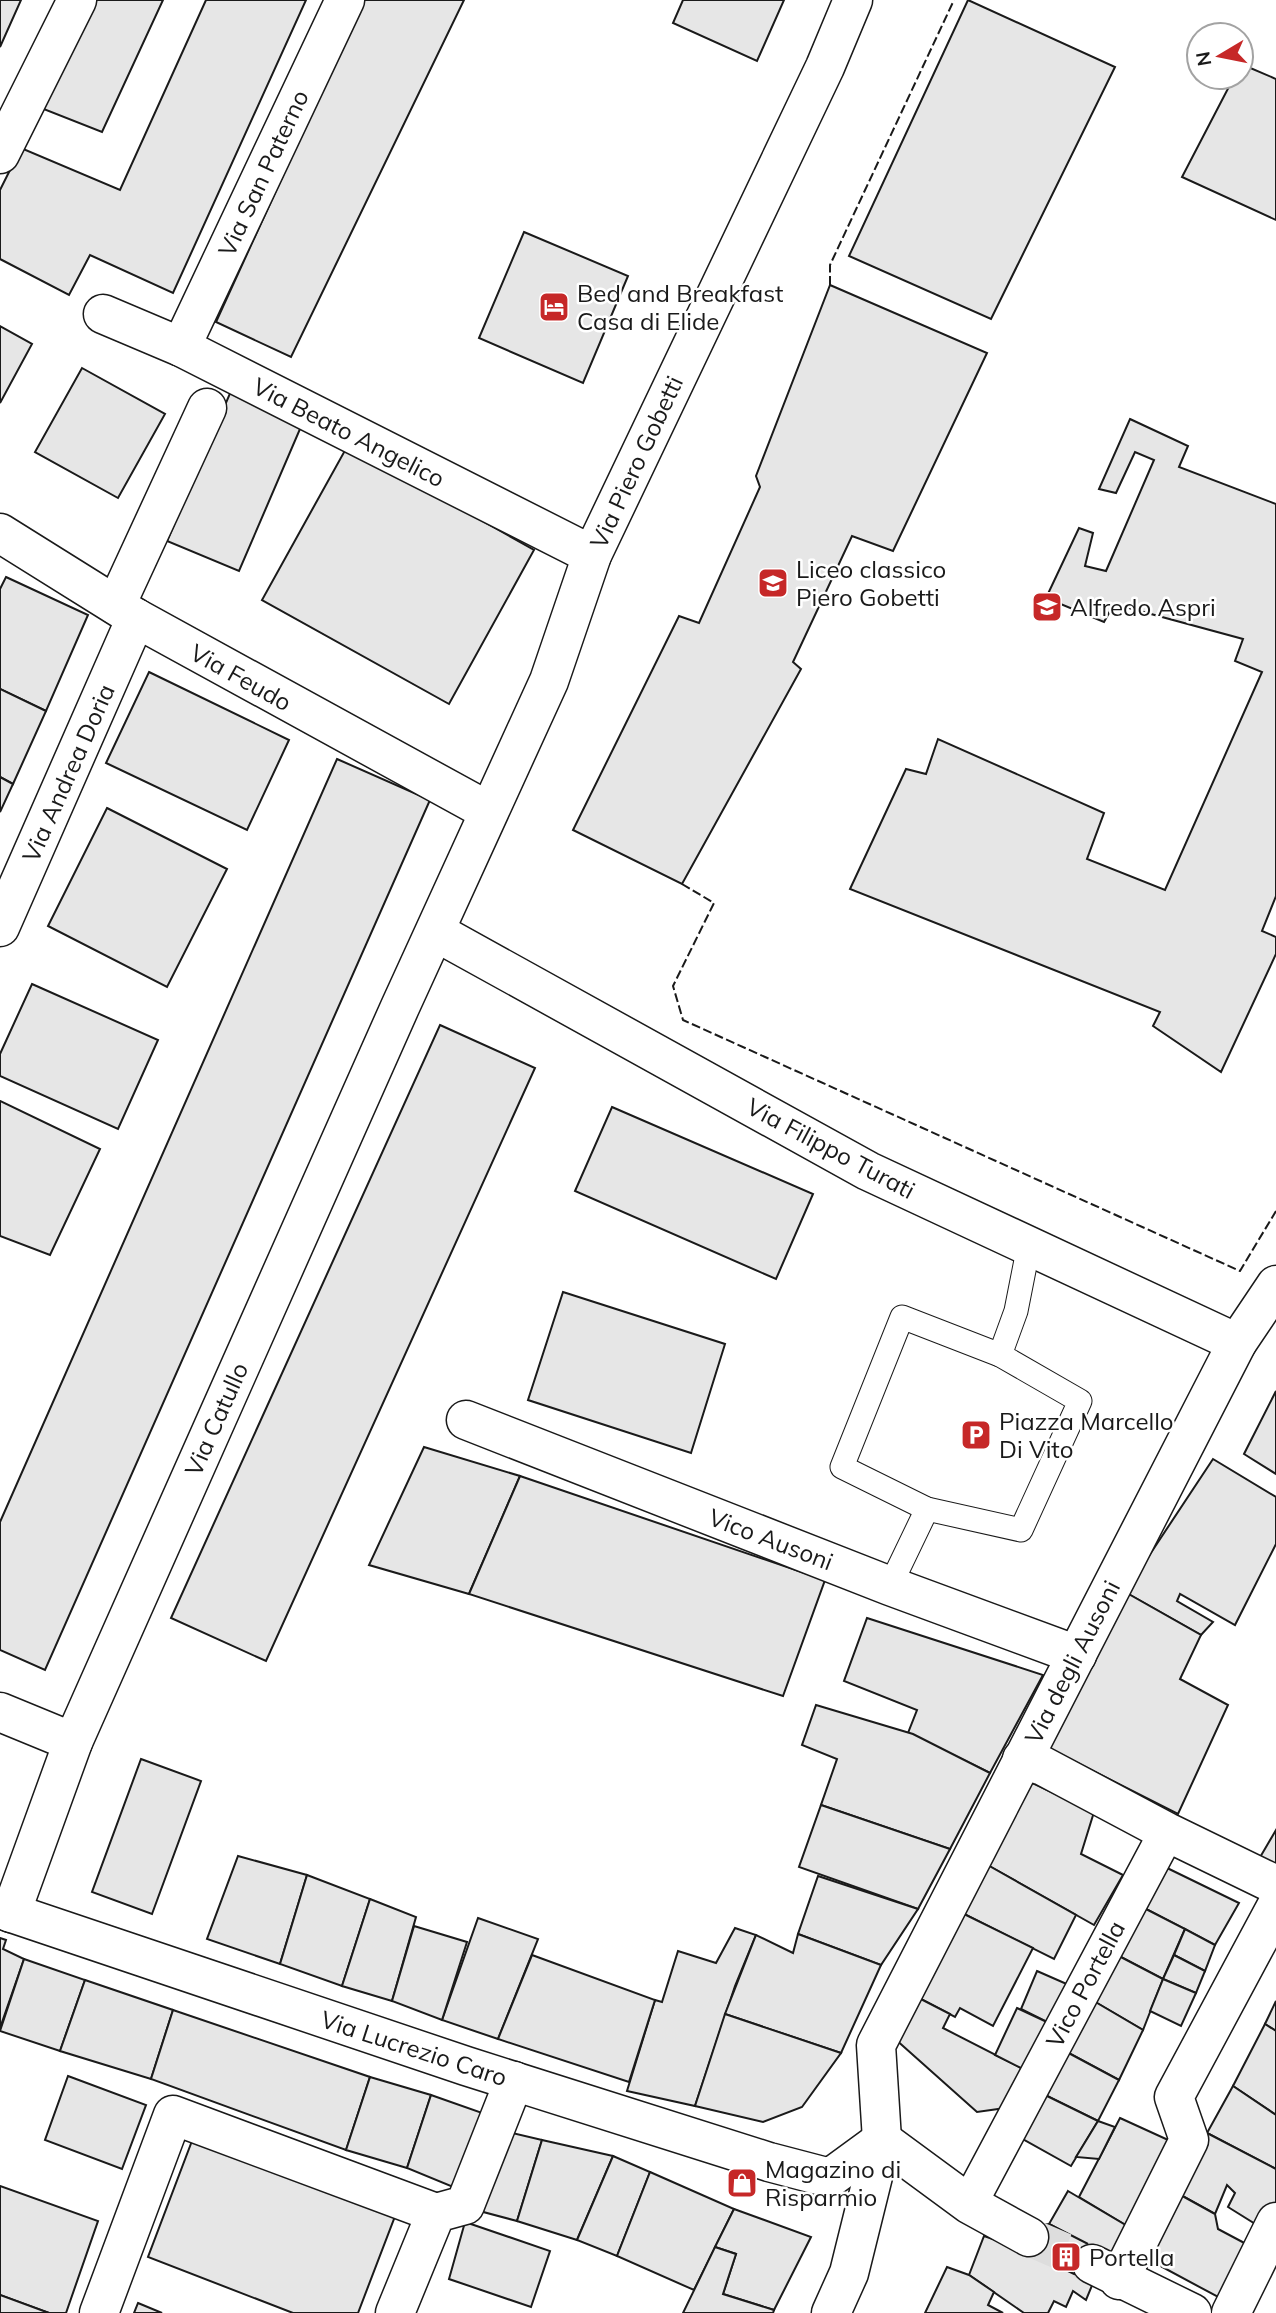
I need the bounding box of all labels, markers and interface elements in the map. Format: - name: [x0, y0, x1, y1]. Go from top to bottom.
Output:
- north arrow: [1185, 21, 1255, 91]
- text: N: [1190, 50, 1216, 68]
- street label: Via San Paterno: [211, 85, 315, 261]
- place label: Bed and Breakfast Casa di Elide: [577, 278, 783, 336]
- hotel icon: Bed and Breakfast Casa di Elide: [537, 290, 571, 324]
- street label: Via Beato Angelico: [248, 371, 450, 493]
- street label: Via Piero Gobetti: [583, 371, 689, 553]
- place label: Liceo classico Piero Gobetti: [796, 554, 946, 612]
- school or university icon: Liceo classico Piero Gobetti: [756, 566, 790, 600]
- school or university icon: Alfredo Aspri: [1030, 590, 1064, 624]
- place label: Alfredo Aspri: [1070, 592, 1216, 622]
- street label: Via Feudo: [185, 637, 297, 717]
- street label: Via Andrea Doria: [15, 679, 121, 867]
- street label: Via Filippo Turati: [742, 1091, 920, 1205]
- street label: Via Catullo: [178, 1358, 254, 1480]
- place label: Piazza Marcello Di Vito: [999, 1406, 1174, 1464]
- parking icon: Piazza Marcello Di Vito: [959, 1418, 993, 1452]
- street label: Vico Ausoni: [704, 1502, 838, 1576]
- street label: Via degli Ausoni: [1018, 1575, 1126, 1749]
- street label: Vico Portella: [1039, 1915, 1131, 2053]
- street label: Via Lucrezio Caro: [317, 2004, 511, 2092]
- place label: Magazino di Risparmio: [765, 2154, 901, 2212]
- shop icon: Magazino di Risparmio: [725, 2166, 759, 2200]
- building icon: Portella: [1049, 2240, 1083, 2274]
- place label: Portella: [1089, 2242, 1174, 2272]

